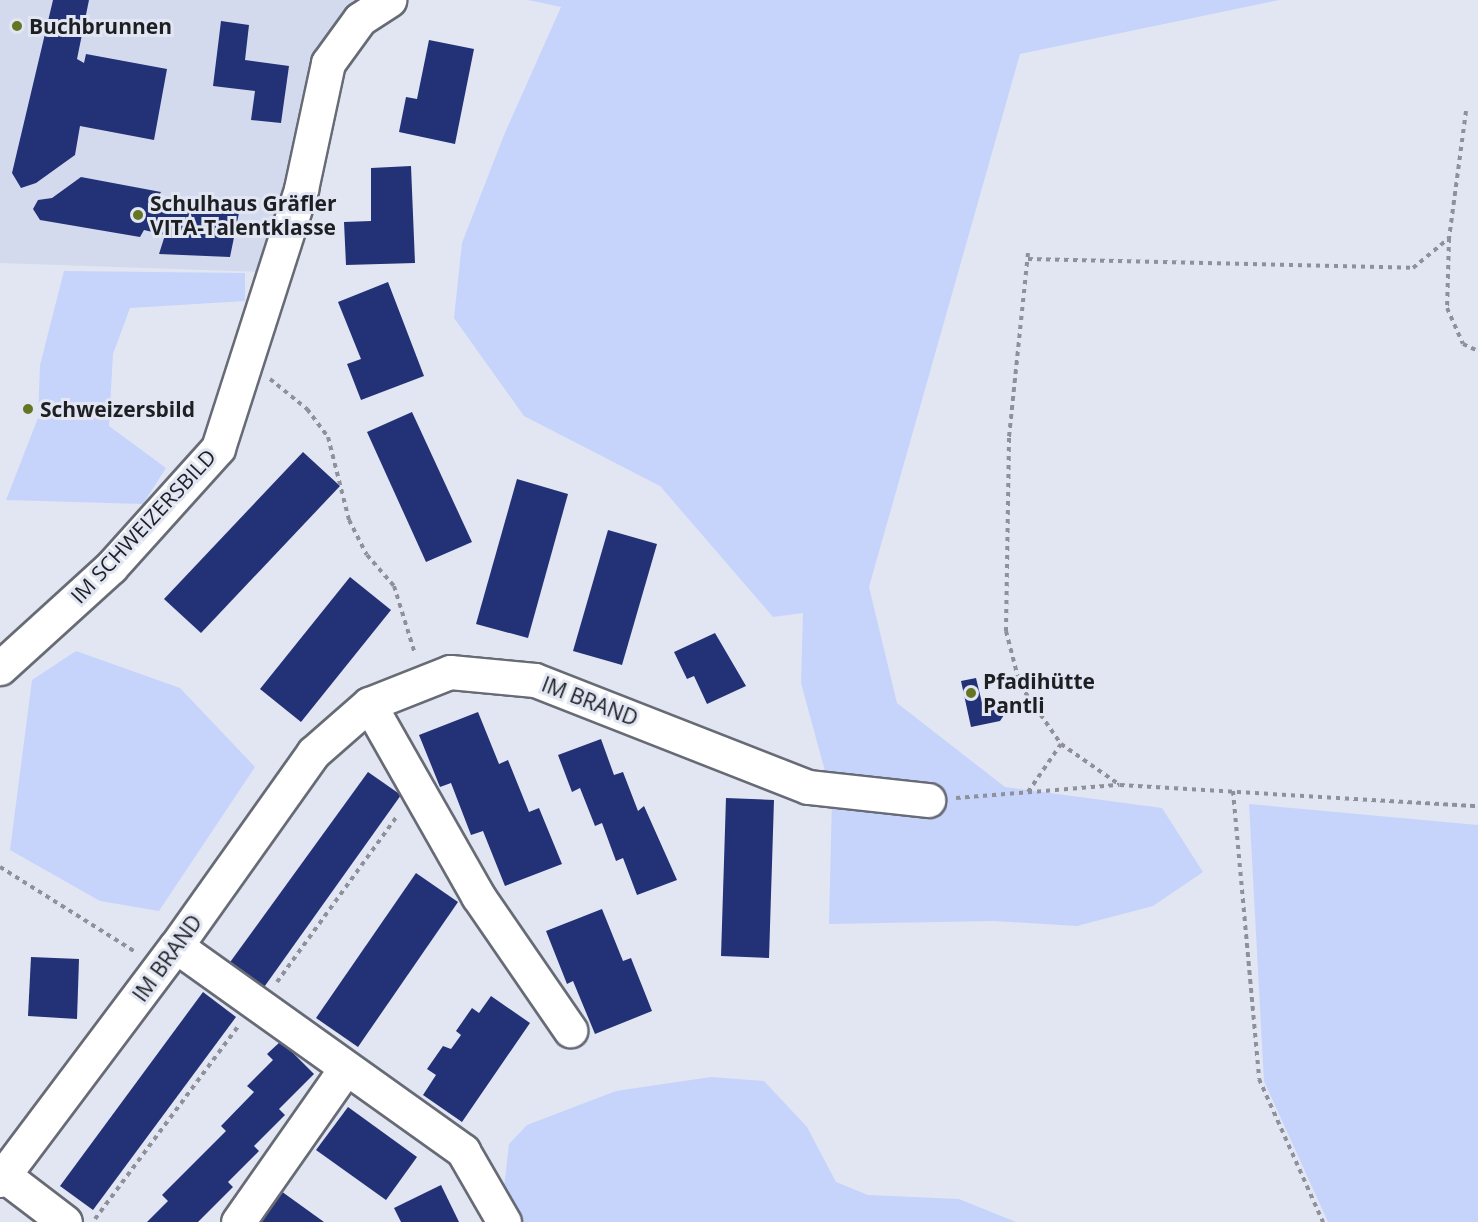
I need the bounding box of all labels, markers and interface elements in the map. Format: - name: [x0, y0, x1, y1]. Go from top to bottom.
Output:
- place label: Buchbrunnen: [29, 13, 172, 39]
- marker: Buchbrunnen: [10, 19, 24, 33]
- place label: Schulhaus Gräfler VITA-Talentklasse: [150, 190, 336, 240]
- marker: Schulhaus Gräfler VITA-Talentklasse: [131, 208, 145, 222]
- place label: Schweizersbild: [40, 396, 195, 422]
- marker: Schweizersbild: [21, 402, 35, 416]
- street label: IM SCHWEIZERSBILD: [65, 444, 221, 608]
- place label: Pfadihütte Pantli: [983, 668, 1095, 718]
- street label: IM BRAND: [538, 671, 642, 731]
- marker: Pfadihütte Pantli: [964, 686, 978, 700]
- street label: IM BRAND: [127, 910, 207, 1006]

